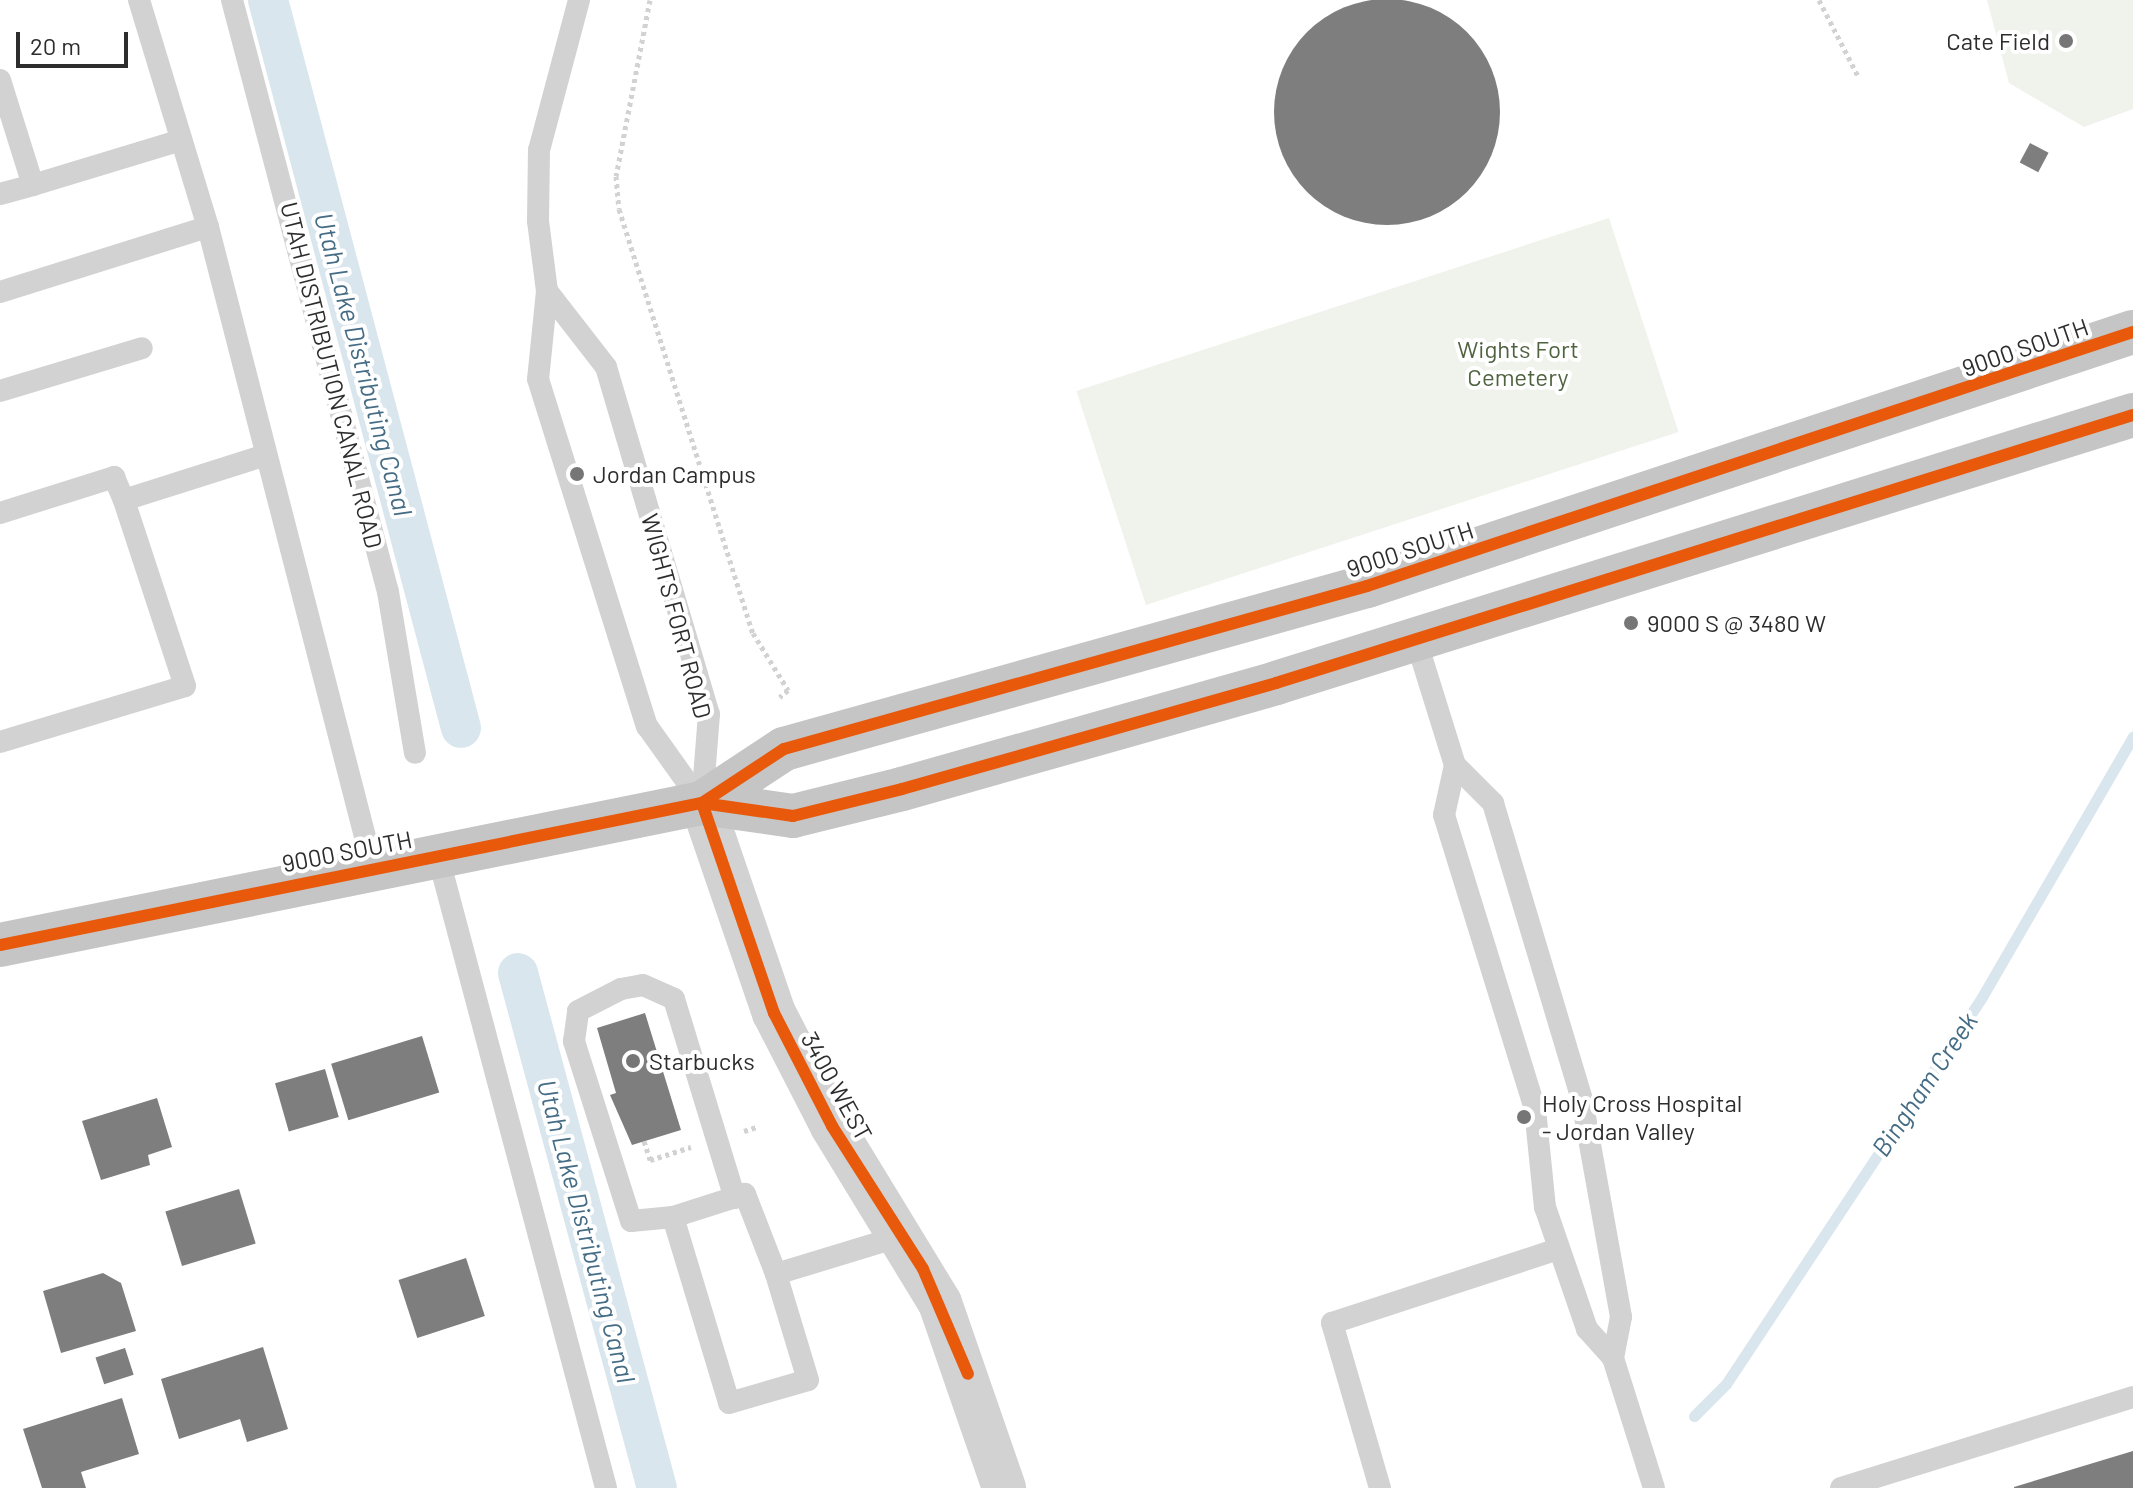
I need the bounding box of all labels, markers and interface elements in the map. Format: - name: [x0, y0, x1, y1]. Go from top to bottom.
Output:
- scale bar: [20, 16, 132, 66]
- place label: Cate Field: [1946, 27, 2050, 55]
- text: 20 m: [30, 31, 81, 60]
- marker: Cate Field: [2057, 32, 2075, 50]
- street label: UTAH DISTRIBUTION CANAL ROAD: [275, 199, 389, 551]
- water label: Utah Lake Distributing Canal: [308, 209, 420, 519]
- street label: 9000 SOUTH: [1958, 312, 2092, 382]
- park label: Wights Fort Cemetery: [1457, 335, 1579, 391]
- place label: Jordan Campus: [593, 460, 756, 488]
- marker: Jordan Campus: [568, 465, 586, 483]
- street label: WIGHTS FORT ROAD: [636, 511, 718, 721]
- street label: 9000 SOUTH: [1343, 515, 1477, 583]
- place label: 9000 S @ 3480 W: [1647, 609, 1826, 637]
- marker: 9000 S @ 3480 W: [1622, 614, 1640, 632]
- street label: 9000 SOUTH: [280, 824, 414, 878]
- water label: Bingham Creek: [1865, 1006, 1983, 1162]
- street label: 3400 WEST: [795, 1027, 879, 1145]
- place label: Starbucks: [649, 1047, 755, 1075]
- marker: Starbucks: [624, 1052, 642, 1070]
- water label: Utah Lake Distributing Canal: [531, 1076, 643, 1386]
- place label: Holy Cross Hospital - Jordan Valley: [1542, 1089, 1742, 1145]
- marker: Holy Cross Hospital - Jordan Valley: [1513, 1106, 1535, 1128]

